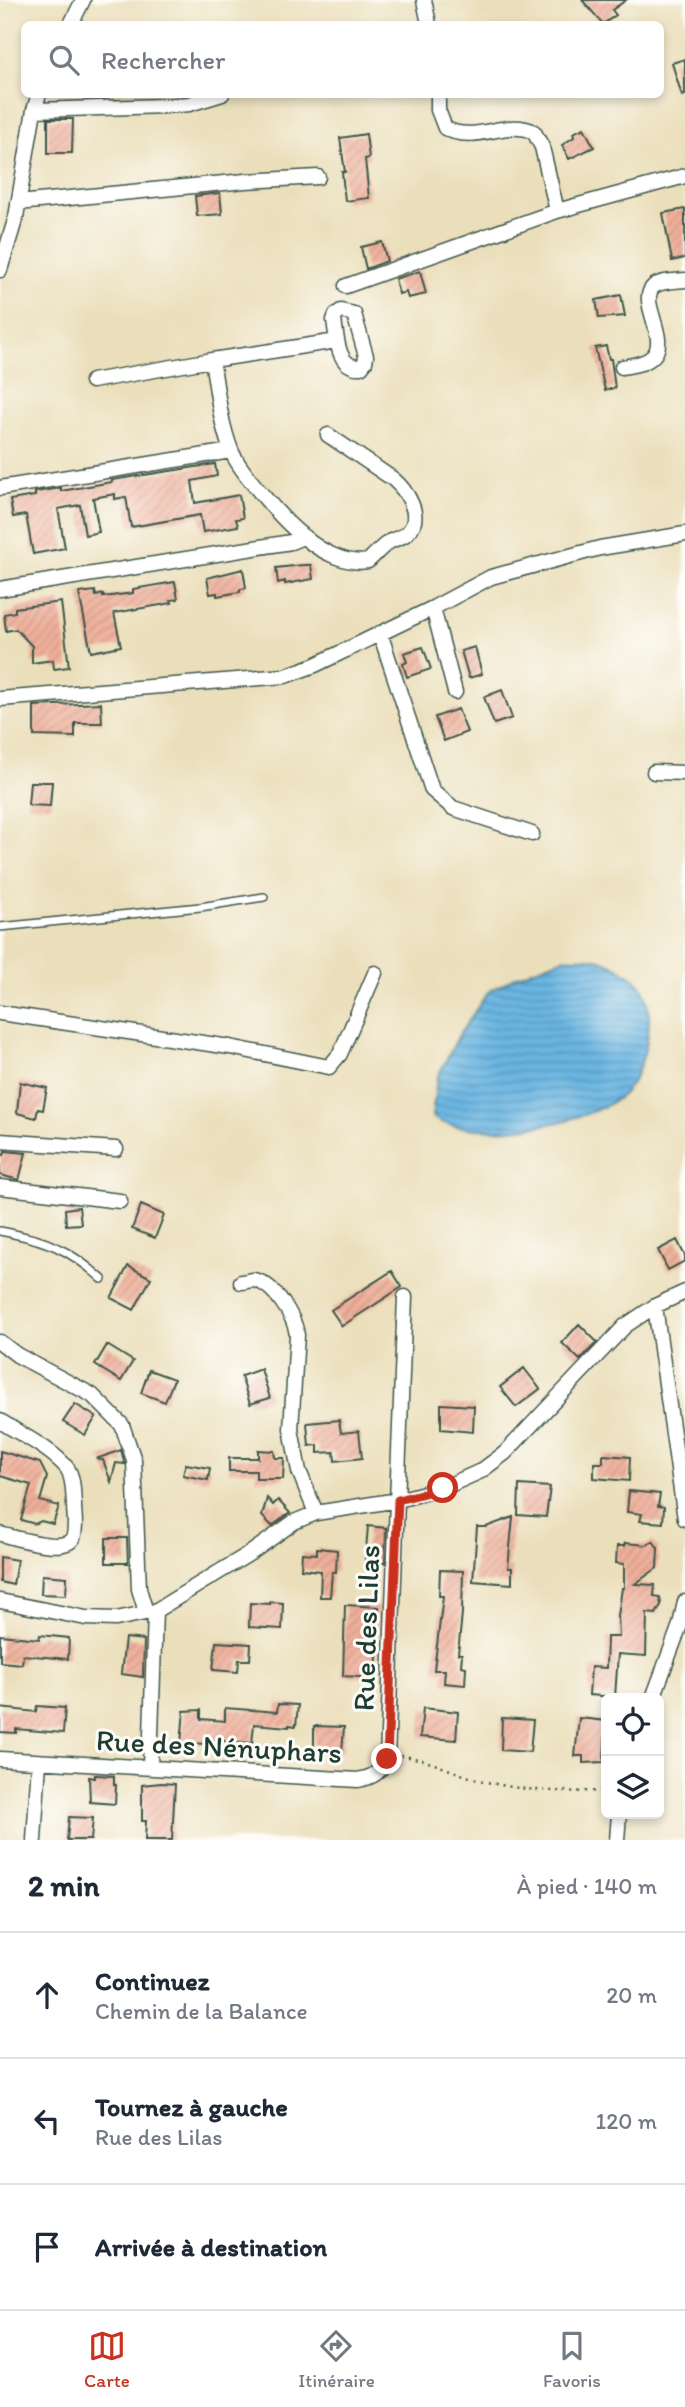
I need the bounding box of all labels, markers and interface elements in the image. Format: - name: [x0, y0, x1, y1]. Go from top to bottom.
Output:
- search box: [21, 21, 664, 98]
- icon: search: [45, 41, 83, 79]
- text: Rechercher: [101, 44, 225, 76]
- route start: [427, 1472, 458, 1503]
- street label: Rue des Lilas: [345, 1544, 387, 1712]
- map controls: [601, 1693, 664, 1819]
- button: locate: [601, 1693, 664, 1756]
- street label: Rue des Nénuphars: [95, 1721, 343, 1771]
- route end: [371, 1743, 402, 1774]
- button: layers: [601, 1756, 664, 1819]
- text: 2 min: [28, 1867, 99, 1904]
- text: À pied · 140 m: [517, 1872, 657, 1900]
- text: Continuez: [95, 1965, 210, 1997]
- icon: ahead: [28, 1976, 66, 2014]
- text: 20 m: [606, 1981, 657, 2009]
- text: Chemin de la Balance: [95, 1997, 307, 2025]
- text: Tournez à gauche: [95, 2091, 288, 2123]
- icon: left: [28, 2102, 66, 2140]
- text: 120 m: [596, 2107, 657, 2135]
- text: Rue des Lilas: [95, 2123, 222, 2151]
- icon: arrive: [28, 2228, 66, 2266]
- text: Arrivée à destination: [95, 2231, 327, 2263]
- tab: Carte: [84, 2327, 130, 2392]
- tab: Itinéraire: [298, 2327, 375, 2392]
- tab: Favoris: [543, 2327, 601, 2392]

